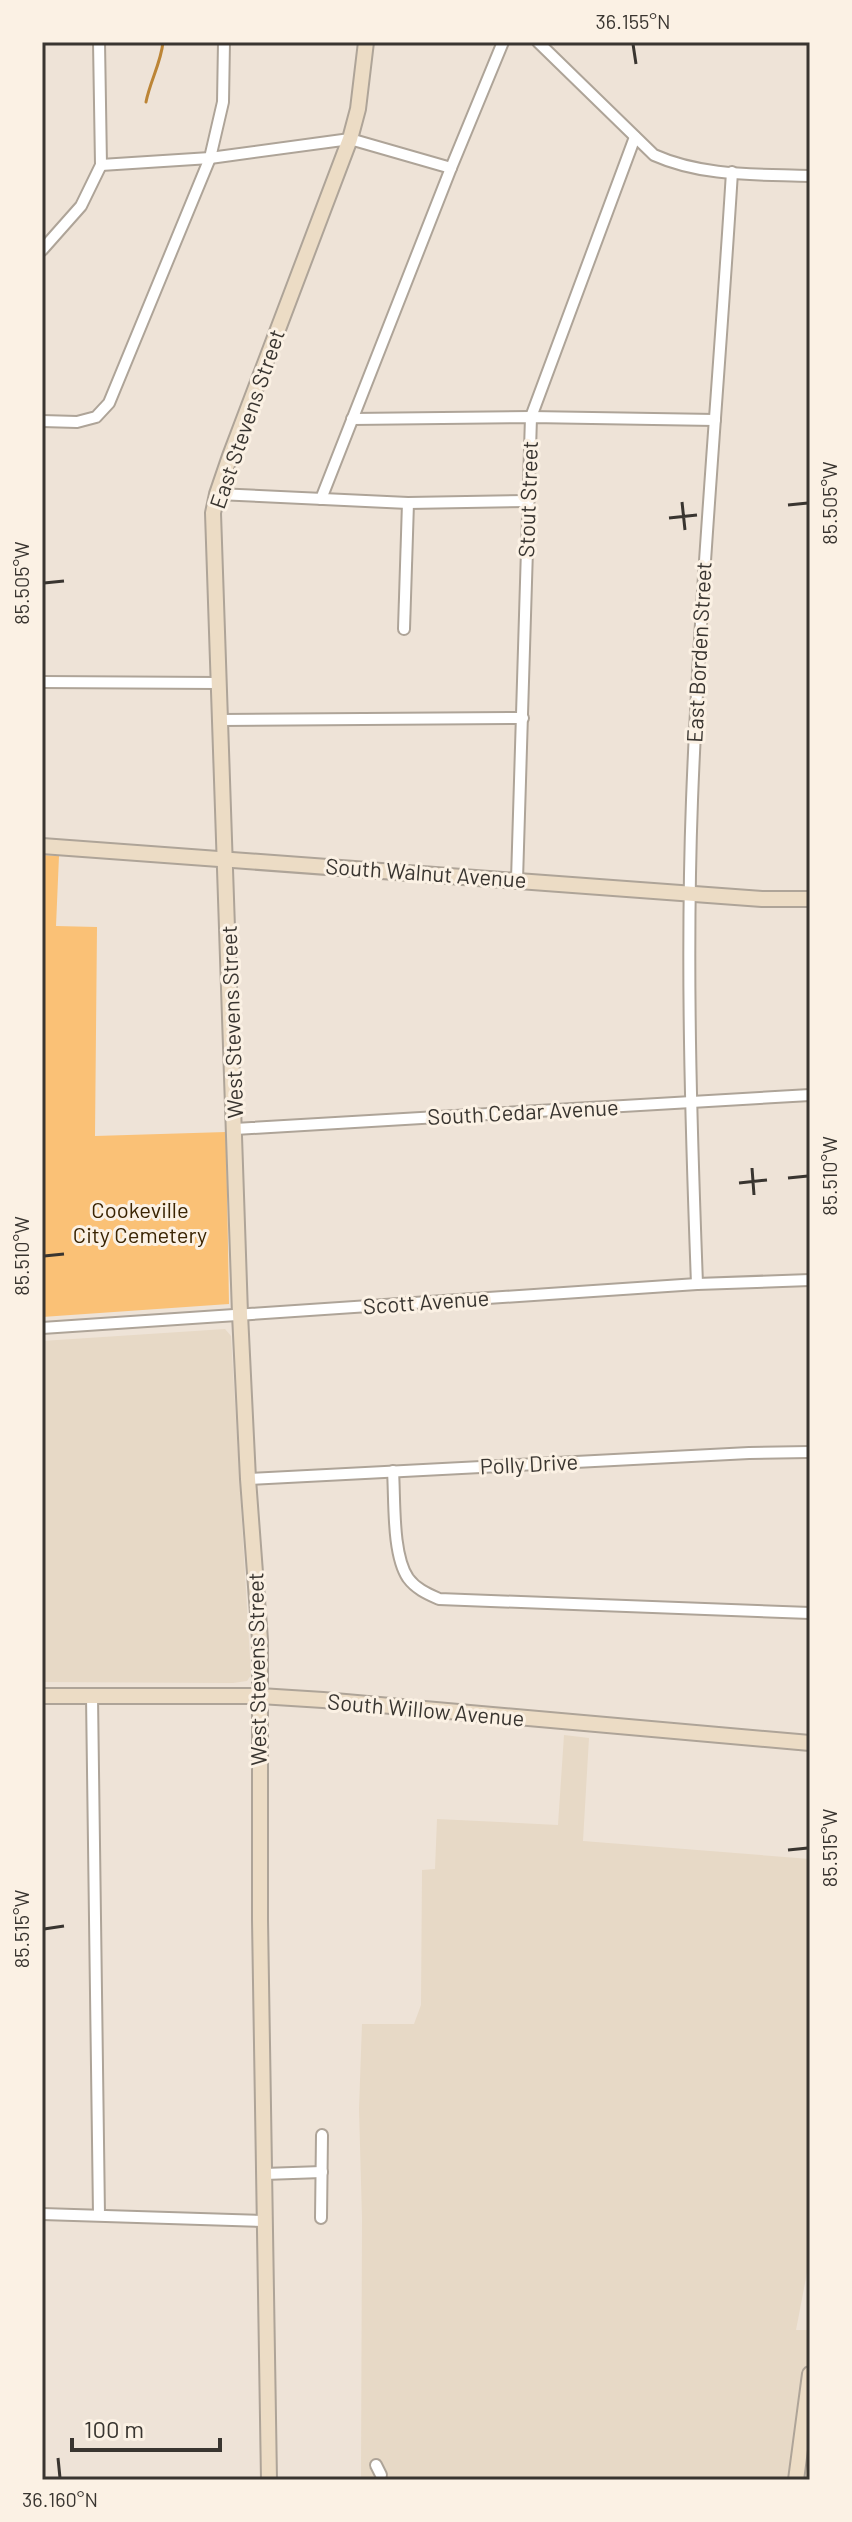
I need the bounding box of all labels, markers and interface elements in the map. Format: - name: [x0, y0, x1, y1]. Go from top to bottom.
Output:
- text: 36.155°N: [596, 9, 670, 33]
- street label: East Stevens Street: [203, 325, 289, 512]
- street label: Stout Street: [512, 440, 542, 558]
- text: 85.505°W: [817, 461, 841, 545]
- text: 85.505°W: [9, 541, 33, 625]
- street label: East Borden Street: [680, 561, 716, 743]
- street label: South Walnut Avenue: [325, 852, 527, 892]
- street label: West Stevens Street: [215, 925, 247, 1119]
- street label: South Cedar Avenue: [427, 1093, 619, 1129]
- text: 85.510°W: [817, 1136, 841, 1216]
- park label: Cookeville City Cemetery: [73, 1196, 207, 1247]
- text: 85.510°W: [9, 1216, 33, 1296]
- street label: Scott Avenue: [362, 1284, 490, 1318]
- street label: Polly Drive: [479, 1447, 579, 1479]
- street label: West Stevens Street: [241, 1572, 271, 1766]
- street label: South Willow Avenue: [326, 1687, 526, 1731]
- text: 85.515°W: [817, 1808, 841, 1887]
- text: 85.515°W: [9, 1889, 33, 1968]
- scale bar: [72, 2402, 220, 2452]
- text: 100 m: [84, 2414, 144, 2443]
- text: 36.160°N: [22, 2487, 98, 2511]

